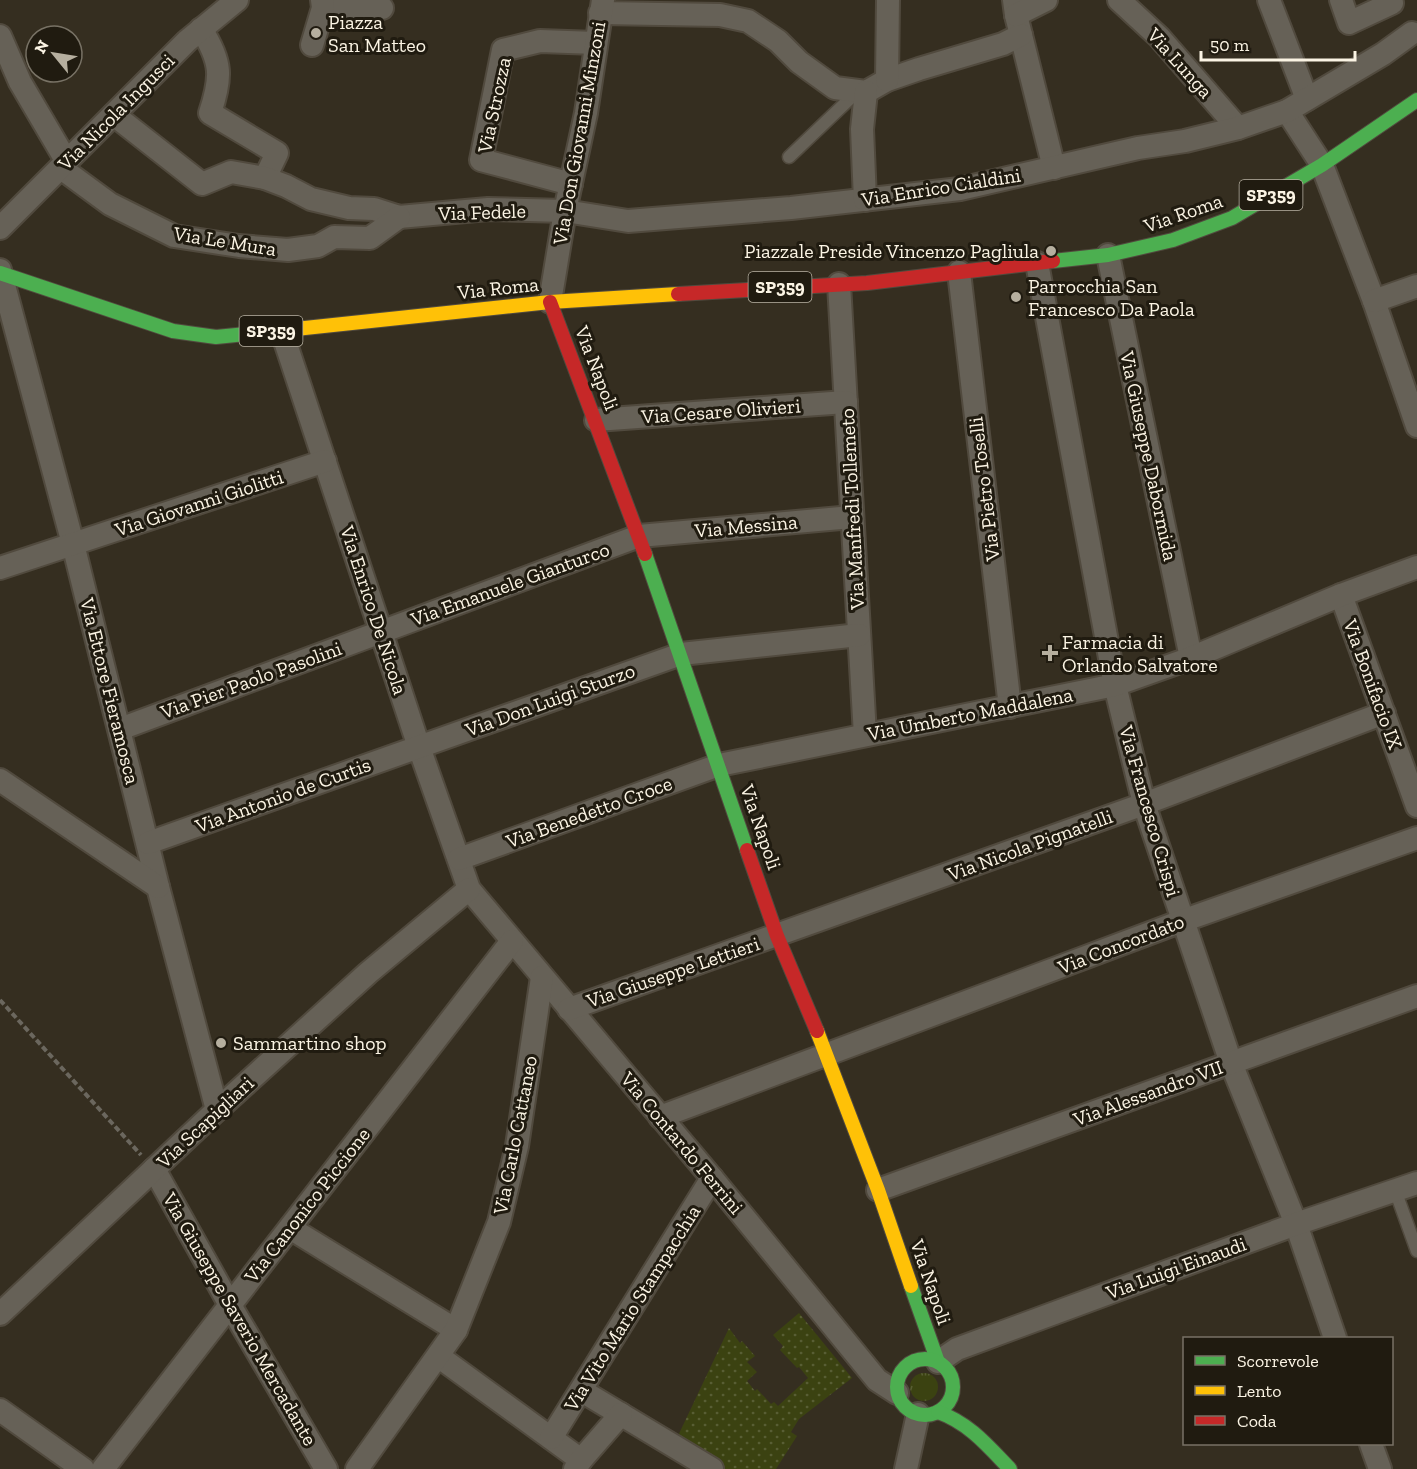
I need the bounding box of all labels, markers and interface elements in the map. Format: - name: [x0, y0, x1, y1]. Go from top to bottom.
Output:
- place label: Piazza San Matteo: [328, 10, 426, 57]
- street label: Via Don Giovanni Minzoni: [547, 19, 611, 247]
- street label: Via Lunga: [1142, 22, 1218, 103]
- north arrow: [24, 24, 84, 84]
- scale bar: [1201, 24, 1356, 62]
- marker: Piazza San Matteo: [309, 26, 323, 40]
- text: 50 m: [1210, 34, 1250, 56]
- text: N: [30, 37, 53, 57]
- street label: Via Nicola Ingusci: [52, 48, 180, 176]
- street label: Via Strozza: [472, 55, 516, 156]
- street label: Via Enrico Cialdini: [859, 163, 1023, 212]
- road number: SP359: [1240, 180, 1302, 210]
- street label: Via Roma: [1140, 188, 1226, 238]
- street label: Via Fedele: [437, 198, 526, 226]
- street label: Via Le Mura: [171, 221, 278, 261]
- place label: Piazzale Preside Vincenzo Pagliula: [744, 239, 1039, 263]
- marker: Piazzale Preside Vincenzo Pagliula: [1044, 244, 1058, 258]
- street label: Via Roma: [455, 272, 540, 304]
- road number: SP359: [748, 272, 812, 302]
- place label: Parrocchia San Francesco Da Paola: [1028, 274, 1195, 321]
- marker: Parrocchia San Francesco Da Paola: [1009, 290, 1023, 304]
- road number: SP359: [240, 316, 302, 346]
- street label: Via Napoli: [570, 321, 624, 414]
- street label: Via Giuseppe Dabormida: [1115, 348, 1183, 563]
- street label: Via Cesare Olivieri: [640, 393, 802, 429]
- street label: Via Manfredi Tollemeto: [835, 408, 869, 611]
- street label: Via Pietro Toselli: [963, 415, 1005, 563]
- street label: Via Giovanni Giolitti: [111, 464, 287, 542]
- street label: Via Messina: [693, 510, 799, 543]
- street label: Via Enrico De Nicola: [335, 522, 413, 698]
- street label: Via Emanuele Gianturco: [407, 537, 613, 631]
- street label: Via Ettore Fieramosca: [75, 594, 145, 787]
- street label: Via Bonifacio IX: [1338, 615, 1408, 753]
- place label: Farmacia di Orlando Salvatore: [1062, 630, 1218, 677]
- street label: Via Pier Paolo Pasolini: [156, 636, 345, 724]
- marker: Farmacia di Orlando Salvatore: [1043, 646, 1057, 660]
- street label: Via Don Luigi Sturzo: [461, 658, 638, 742]
- street label: Via Umberto Maddalena: [864, 682, 1075, 746]
- street label: Via Francesco Crispi: [1114, 722, 1186, 900]
- street label: Via Antonio de Curtis: [191, 752, 374, 838]
- street label: Via Benedetto Croce: [502, 771, 675, 854]
- street label: Via Napoli: [735, 780, 787, 873]
- street label: Via Nicola Pignatelli: [943, 804, 1116, 886]
- street label: Via Concordato: [1054, 909, 1187, 979]
- street label: Via Giuseppe Lettieri: [582, 931, 763, 1013]
- place label: Sammartino shop: [233, 1031, 386, 1055]
- marker: Sammartino shop: [214, 1036, 228, 1050]
- street label: Via Carlo Cattaneo: [488, 1053, 542, 1218]
- street label: Via Alessandro VII: [1069, 1055, 1226, 1132]
- street label: Via Contardo Ferrini: [615, 1066, 749, 1219]
- street label: Via Scapigliari: [151, 1071, 259, 1174]
- street label: Via Canonico Piccione: [238, 1123, 375, 1288]
- street label: Via Giuseppe Saverio Mercadante: [157, 1187, 322, 1450]
- street label: Via Vito Mario Stampacchia: [558, 1200, 706, 1416]
- street label: Via Luigi Einaudi: [1102, 1231, 1250, 1305]
- street label: Via Napoli: [905, 1235, 957, 1328]
- legend: [1183, 1337, 1393, 1445]
- text: Scorrevole: [1237, 1350, 1319, 1372]
- text: Lento: [1237, 1380, 1282, 1402]
- text: Coda: [1237, 1410, 1277, 1432]

